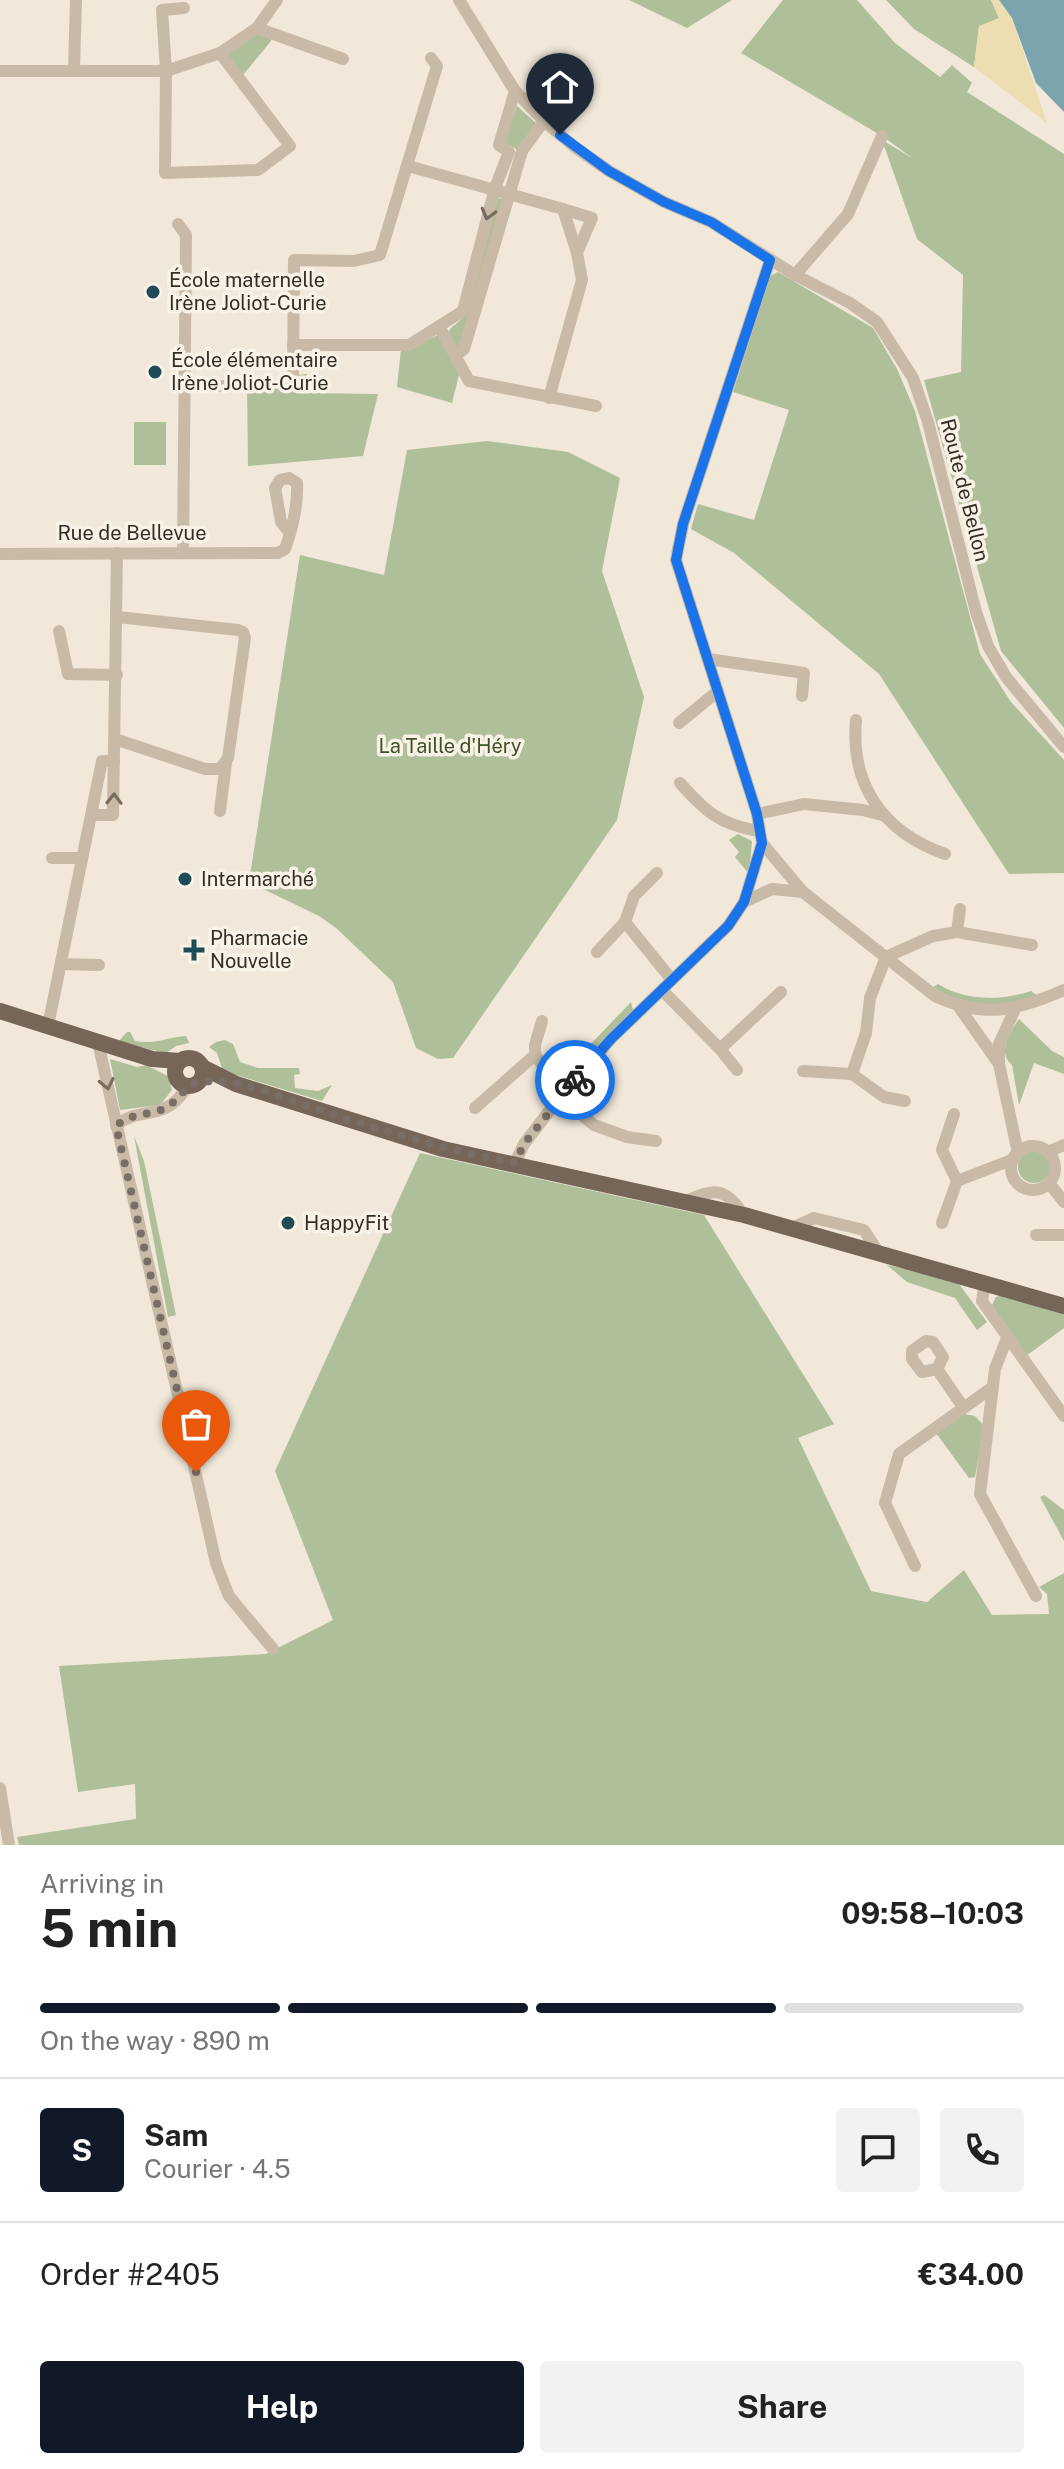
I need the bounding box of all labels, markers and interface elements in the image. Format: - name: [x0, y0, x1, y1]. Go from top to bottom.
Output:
- pin: [526, 53, 594, 135]
- icon: home: [538, 65, 582, 109]
- one-way arrow: [481, 207, 498, 221]
- place label: École maternelle Irène Joliot-Curie: [169, 267, 327, 315]
- marker: École maternelle Irène Joliot-Curie: [144, 283, 162, 301]
- place label: École élémentaire Irène Joliot-Curie: [171, 347, 338, 395]
- marker: École élémentaire Irène Joliot-Curie: [146, 363, 164, 381]
- street label: Route de Bellon: [936, 416, 994, 564]
- street label: Rue de Bellevue: [57, 521, 207, 545]
- park label: La Taille d'Héry: [378, 734, 522, 758]
- one-way arrow: [105, 792, 122, 805]
- place label: Intermarché: [201, 867, 314, 891]
- marker: Intermarché: [176, 870, 194, 888]
- place label: Pharmacie Nouvelle: [210, 926, 308, 973]
- marker: Pharmacie Nouvelle: [185, 941, 203, 959]
- courier: [535, 1040, 615, 1120]
- icon: bike: [553, 1058, 597, 1102]
- one-way arrow: [98, 1077, 115, 1090]
- place label: HappyFit: [304, 1211, 389, 1235]
- marker: HappyFit: [279, 1214, 297, 1232]
- pin: [162, 1390, 230, 1472]
- icon: bag: [174, 1402, 218, 1446]
- text: Arriving in: [40, 1868, 164, 1899]
- text: 09:58–10:03: [841, 1895, 1024, 1931]
- text: 5 min: [40, 1898, 178, 1959]
- text: On the way · 890 m: [40, 2025, 270, 2056]
- button: chat: [836, 2108, 920, 2192]
- button: phone: [940, 2108, 1024, 2192]
- text: Sam: [144, 2117, 208, 2153]
- text: S: [72, 2132, 92, 2168]
- text: Courier · 4.5: [144, 2153, 291, 2184]
- text: Order #2405: [40, 2256, 220, 2292]
- text: €34.00: [918, 2256, 1024, 2292]
- button: Help: [40, 2361, 524, 2453]
- button: Share: [540, 2361, 1024, 2453]

